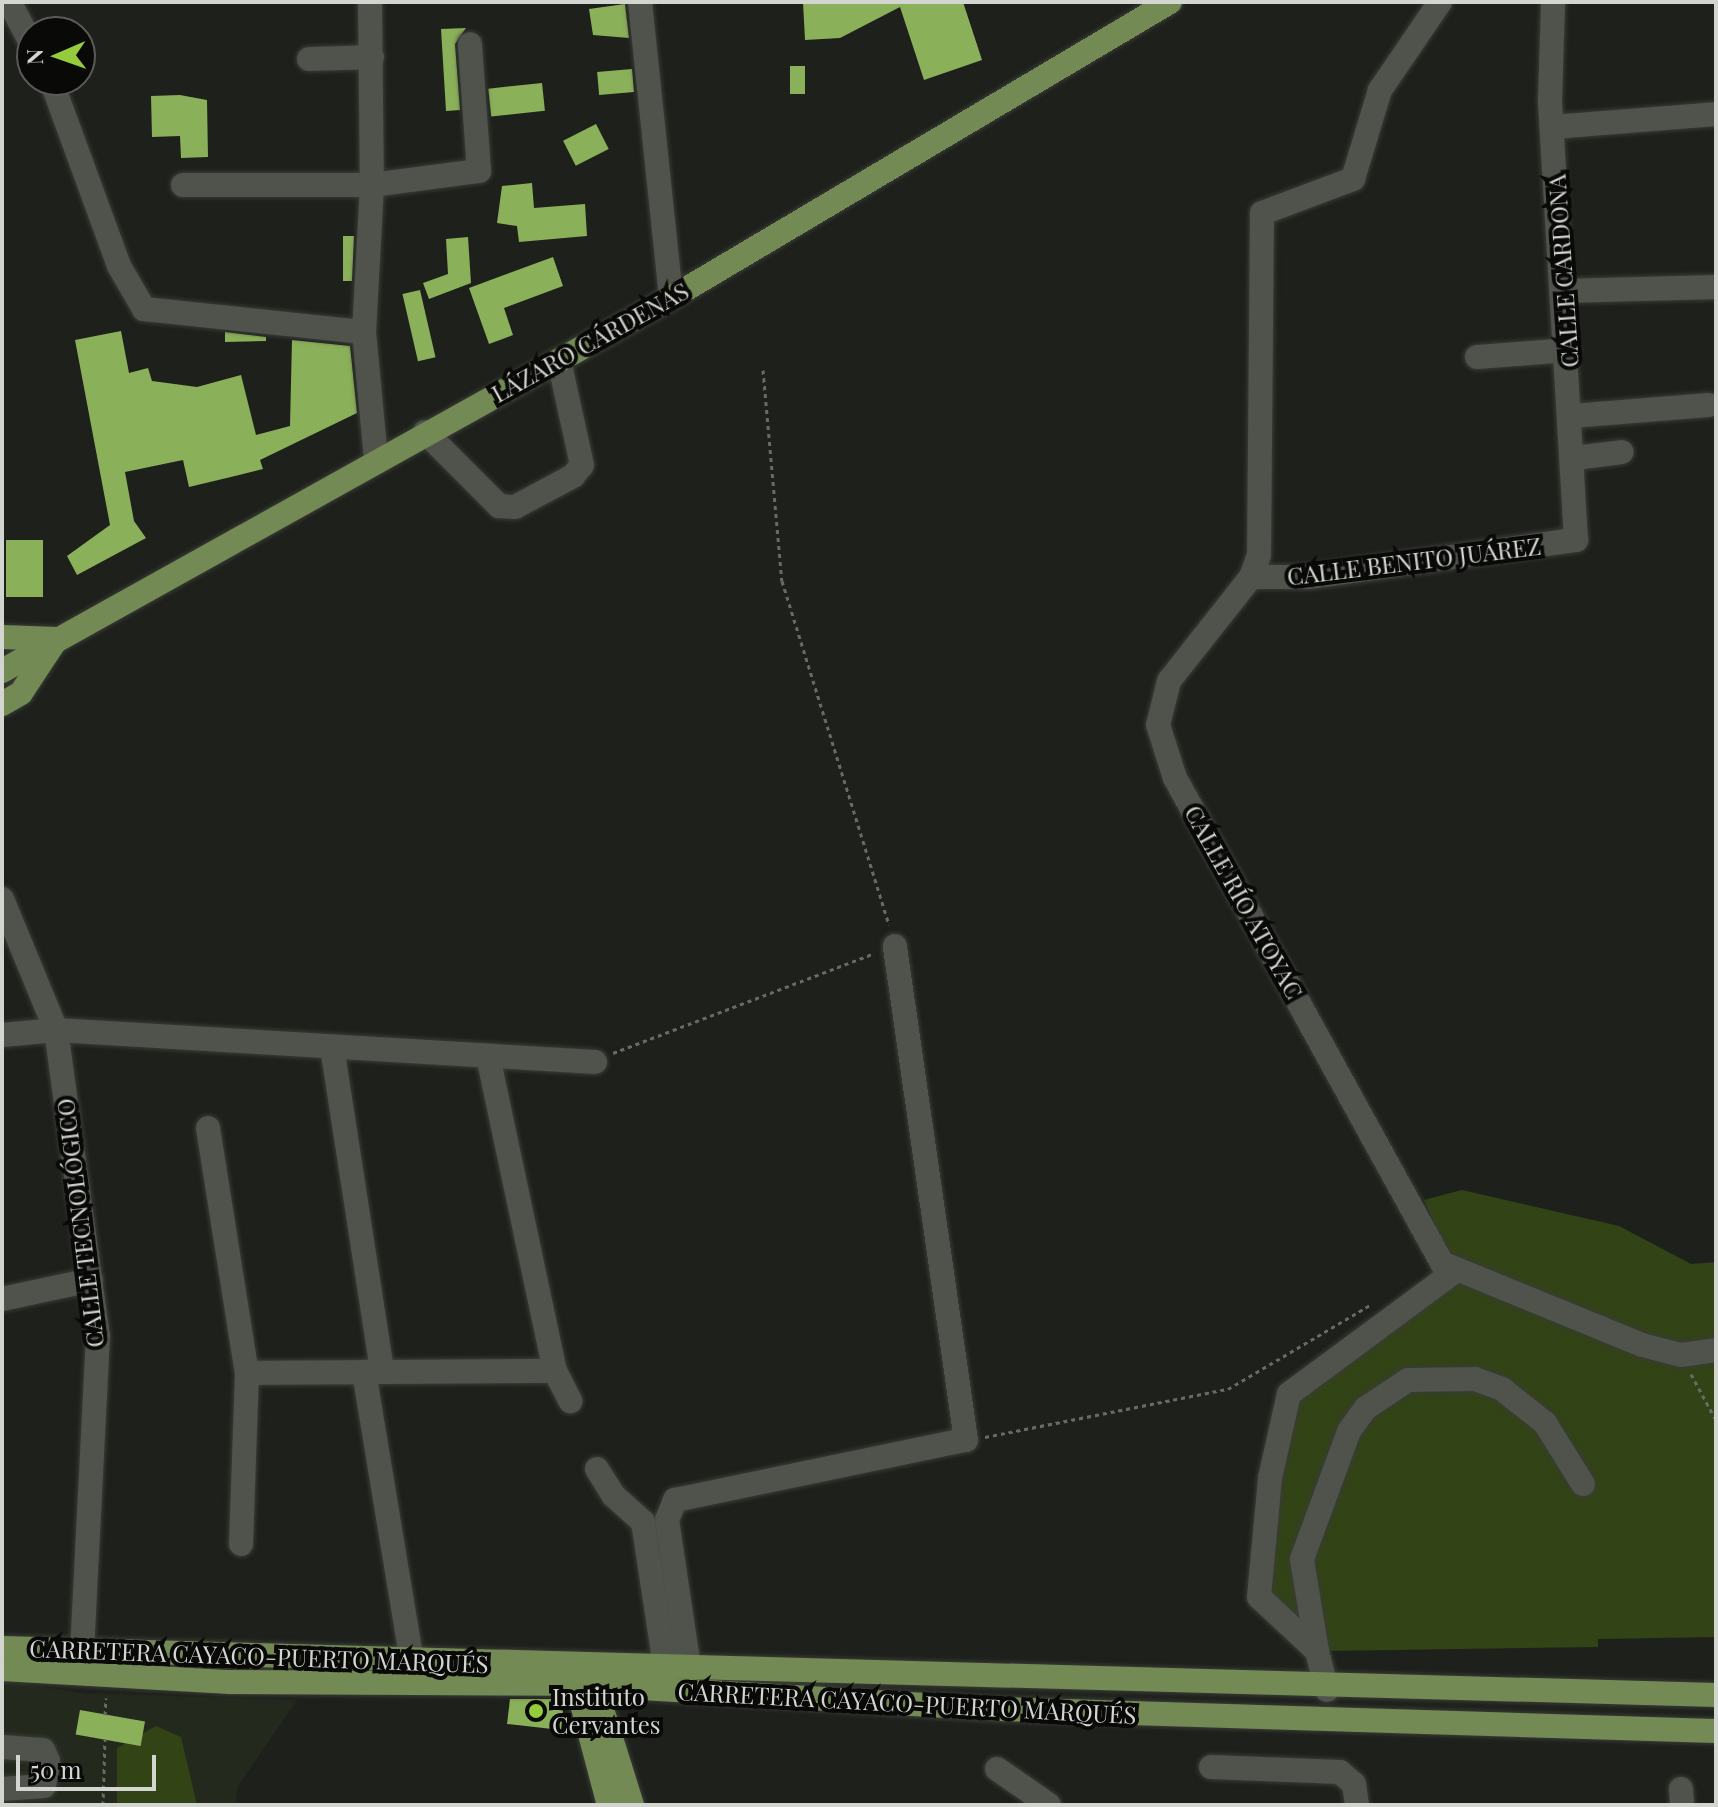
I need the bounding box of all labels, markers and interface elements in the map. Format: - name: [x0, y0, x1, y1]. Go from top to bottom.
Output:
- north arrow: [16, 16, 96, 96]
- text: N: [19, 48, 49, 65]
- street label: CALLE CARDONA: [1542, 173, 1584, 369]
- street label: LÁZARO CÁRDENAS: [486, 276, 694, 408]
- street label: CALLE BENITO JUÁREZ: [1285, 531, 1543, 591]
- street label: CALLE RÍO ATOYAC: [1179, 800, 1309, 1004]
- street label: CALLE TECNOLÓGICO: [50, 1096, 110, 1350]
- street label: CARRETERA CAYACO-PUERTO MARQUÉS: [29, 1634, 489, 1678]
- street label: CARRETERA CAYACO-PUERTO MARQUÉS: [677, 1677, 1137, 1729]
- place label: Instituto Cervantes: [552, 1683, 661, 1739]
- marker: Instituto Cervantes: [527, 1702, 545, 1720]
- scale bar: [20, 1739, 160, 1789]
- text: 50 m: [30, 1753, 82, 1785]

